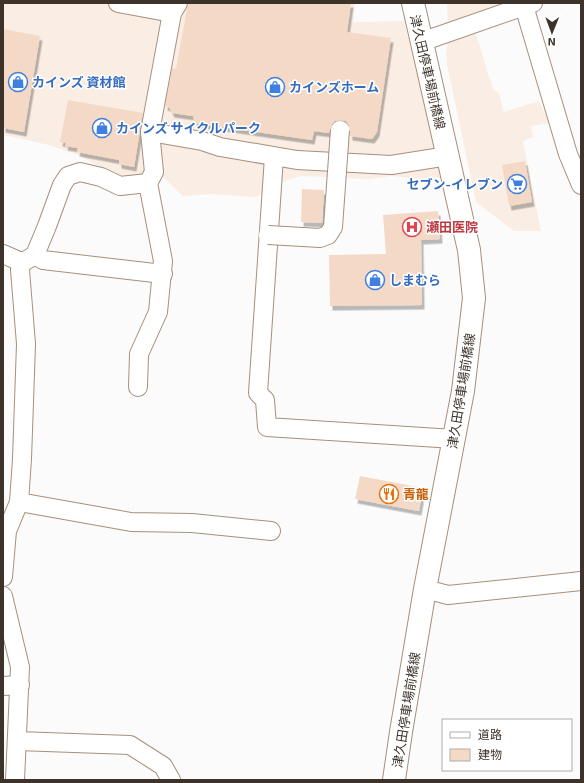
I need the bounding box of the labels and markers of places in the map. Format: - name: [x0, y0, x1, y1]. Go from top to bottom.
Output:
- shop icon: カインズ 資材館: [7, 71, 29, 93]
- place label: カインズ 資材館: [32, 74, 126, 90]
- shop icon: カインズホーム: [264, 76, 286, 98]
- place label: カインズホーム: [289, 79, 379, 95]
- shop icon: カインズ サイクルパーク: [91, 117, 113, 139]
- place label: カインズ サイクルパーク: [116, 120, 261, 136]
- supermarket icon: セブン-イレブン: [506, 173, 528, 195]
- place label: セブン-イレブン: [407, 176, 503, 192]
- hospital icon: 瀬田医院: [401, 216, 423, 238]
- place label: 瀬田医院: [426, 219, 478, 235]
- shop icon: しまむら: [364, 269, 386, 291]
- place label: しまむら: [389, 272, 441, 288]
- restaurant icon: 青龍: [378, 483, 400, 505]
- place label: 青龍: [403, 486, 429, 502]

